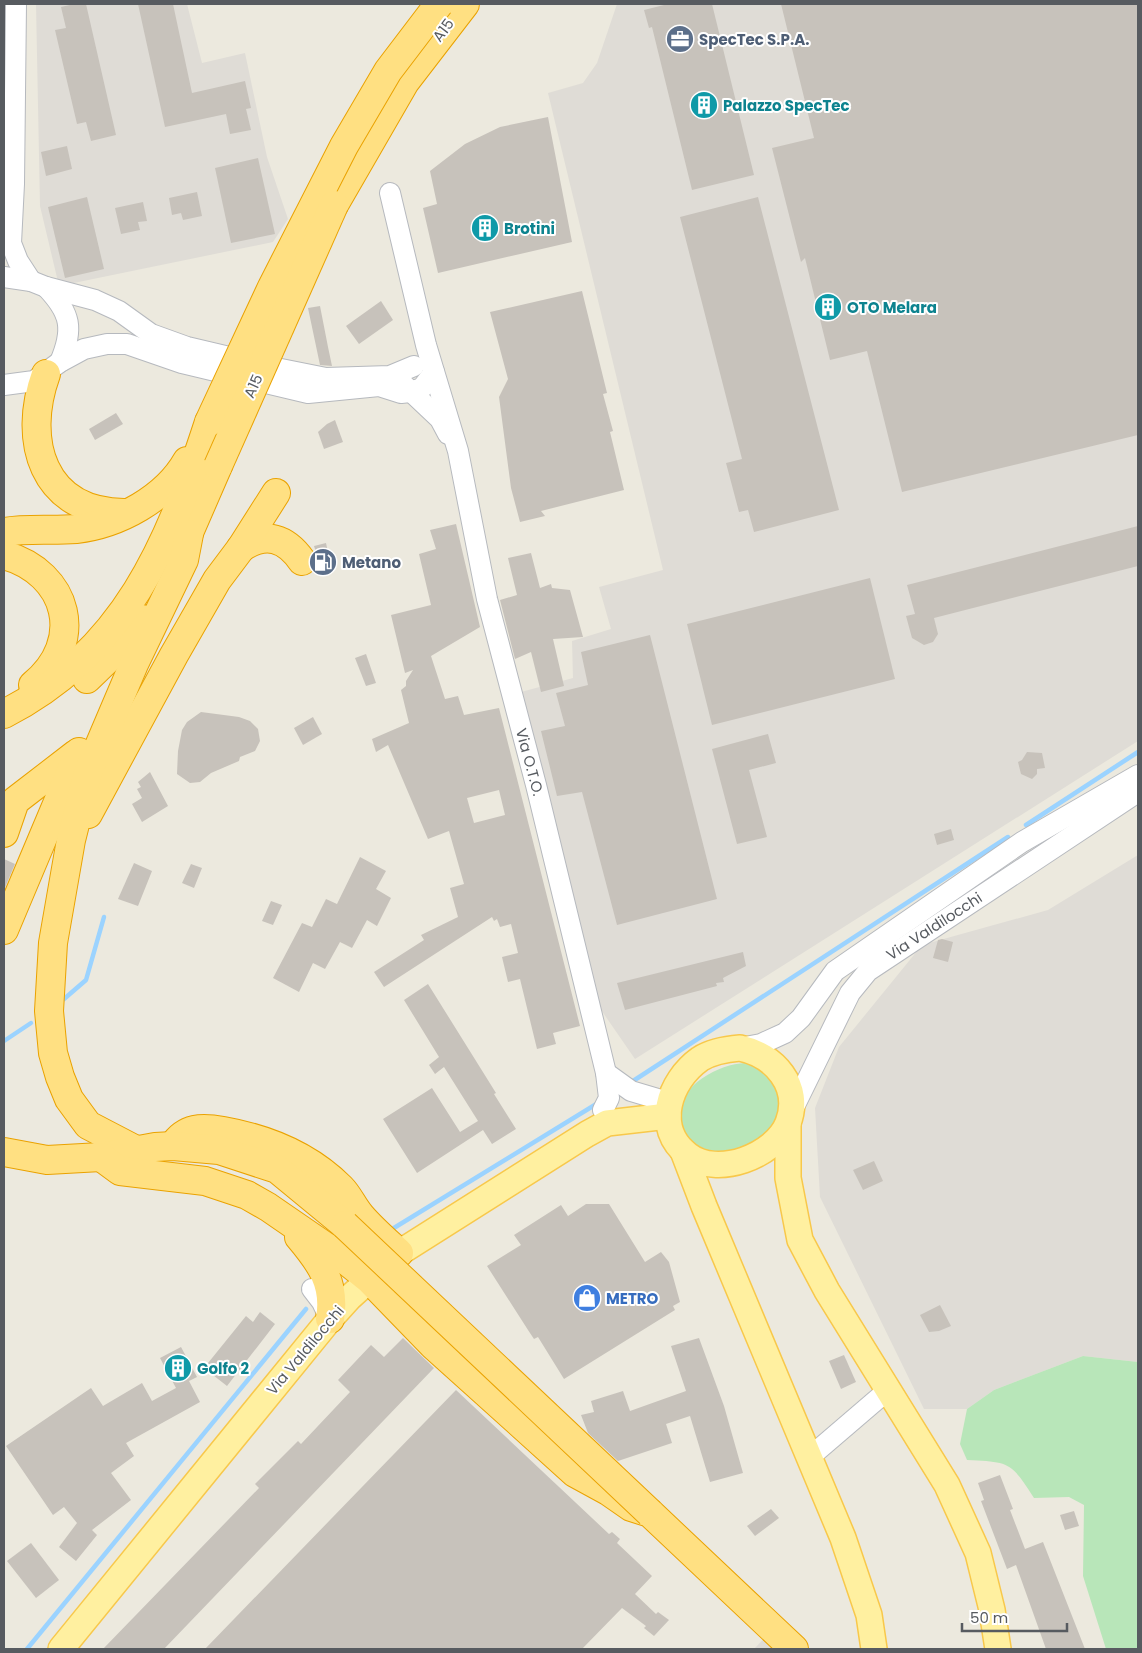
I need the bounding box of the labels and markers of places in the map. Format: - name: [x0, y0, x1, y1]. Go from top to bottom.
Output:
- office icon: SpecTec S.P.A.: [665, 24, 695, 54]
- place label: SpecTec S.P.A.: [699, 29, 809, 50]
- building icon: Palazzo SpecTec: [689, 90, 719, 120]
- place label: Palazzo SpecTec: [723, 95, 850, 116]
- building icon: Brotini: [470, 213, 500, 243]
- place label: Brotini: [504, 218, 555, 239]
- building icon: OTO Melara: [813, 292, 843, 322]
- place label: OTO Melara: [847, 297, 937, 318]
- fuel station icon: Metano: [308, 547, 338, 577]
- place label: Metano: [342, 552, 401, 573]
- shop icon: METRO: [572, 1283, 602, 1313]
- place label: METRO: [606, 1288, 659, 1309]
- building icon: Golfo 2: [163, 1353, 193, 1383]
- place label: Golfo 2: [197, 1358, 250, 1379]

